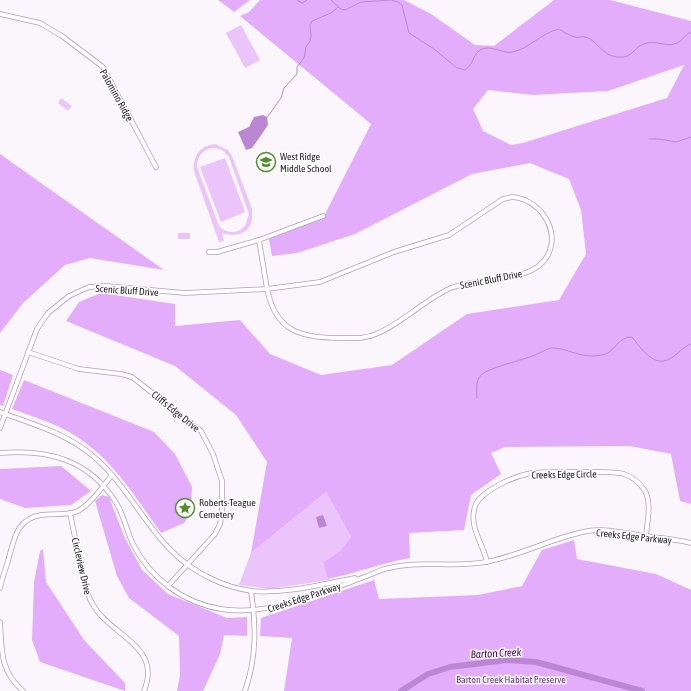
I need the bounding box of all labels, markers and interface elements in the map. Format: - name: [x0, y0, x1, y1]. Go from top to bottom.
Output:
- street label: Palomino Ridge: [98, 67, 136, 124]
- school or university icon: West Ridge Middle School: [255, 151, 277, 173]
- place label: West Ridge Middle School: [280, 151, 332, 174]
- street label: Scenic Bluff Drive: [459, 268, 524, 291]
- street label: Scenic Bluff Drive: [95, 283, 159, 298]
- street label: Cliffs Edge Drive: [150, 389, 202, 434]
- street label: Creeks Edge Circle: [531, 468, 597, 481]
- place icon: Roberts-Teague Cemetery: [174, 497, 196, 519]
- place label: Roberts-Teague Cemetery: [199, 497, 256, 520]
- street label: Creeks Edge Parkway: [596, 527, 672, 546]
- street label: Circleview Drive: [70, 537, 94, 596]
- street label: Creeks Edge Parkway: [266, 580, 342, 614]
- water label: Barton Creek: [470, 646, 522, 660]
- park label: Barton Creek Habitat Preserve: [456, 674, 566, 685]

